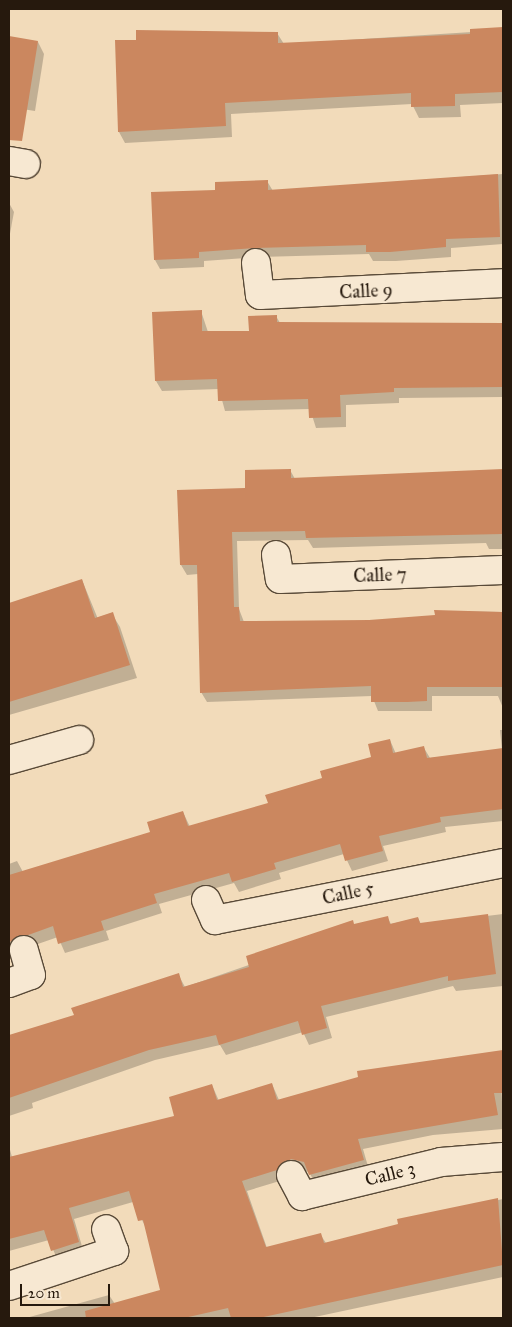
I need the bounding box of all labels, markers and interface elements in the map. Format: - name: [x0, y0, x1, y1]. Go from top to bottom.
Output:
- street label: Calle 9: [339, 278, 393, 304]
- street label: Calle 7: [353, 563, 407, 587]
- street label: Calle 5: [320, 876, 376, 910]
- street label: Calle 3: [363, 1157, 417, 1191]
- scale bar: [22, 1274, 112, 1306]
- text: 20 m: [28, 1284, 60, 1302]

